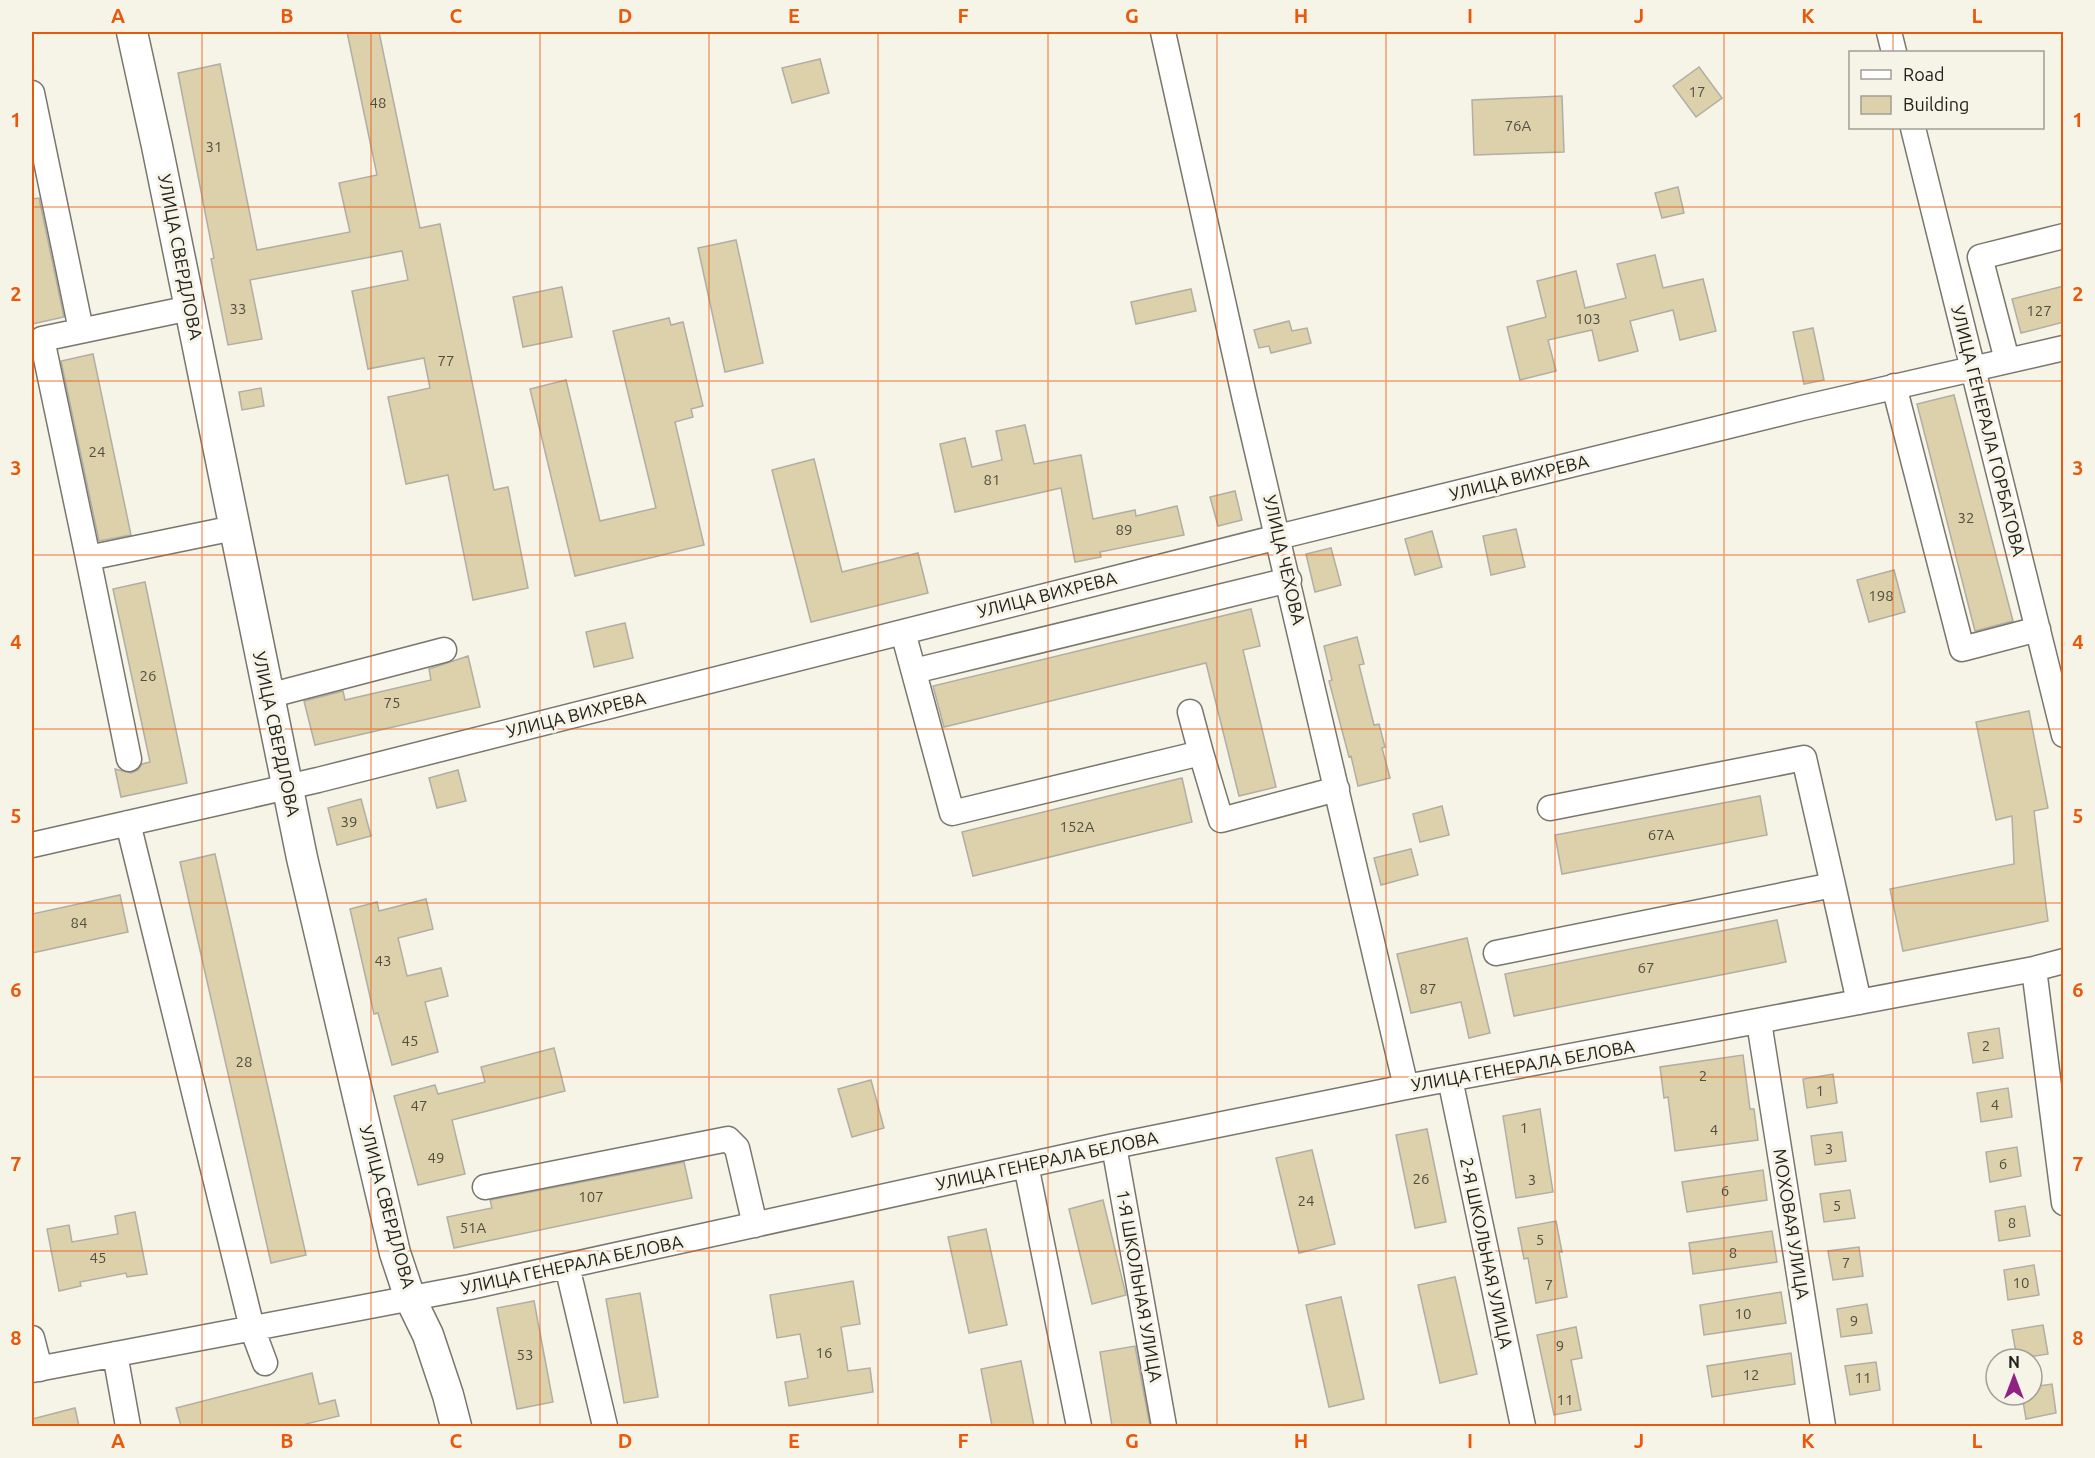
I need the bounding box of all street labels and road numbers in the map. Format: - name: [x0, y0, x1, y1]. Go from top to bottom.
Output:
- street label: УЛИЦА СВЕРДЛОВА: [155, 172, 207, 342]
- street label: УЛИЦА ГЕНЕРАЛА ГОРБАТОВА: [1948, 303, 2030, 558]
- street label: УЛИЦА ВИХРЕВА: [1447, 450, 1591, 504]
- street label: УЛИЦА ЧЕХОВА: [1260, 493, 1310, 627]
- street label: УЛИЦА ВИХРЕВА: [975, 567, 1119, 621]
- street label: УЛИЦА СВЕРДЛОВА: [250, 649, 304, 818]
- street label: УЛИЦА ВИХРЕВА: [504, 687, 648, 741]
- street label: УЛИЦА ГЕНЕРАЛА БЕЛОВА: [1410, 1035, 1636, 1095]
- street label: УЛИЦА СВЕРДЛОВА: [357, 1123, 419, 1291]
- street label: УЛИЦА ГЕНЕРАЛА БЕЛОВА: [934, 1127, 1160, 1193]
- street label: МОХОВАЯ УЛИЦА: [1770, 1147, 1814, 1301]
- street label: 2-Я ШКОЛЬНАЯ УЛИЦА: [1457, 1155, 1517, 1351]
- street label: 1-Я ШКОЛЬНАЯ УЛИЦА: [1113, 1188, 1167, 1384]
- street label: УЛИЦА ГЕНЕРАЛА БЕЛОВА: [459, 1231, 685, 1297]

